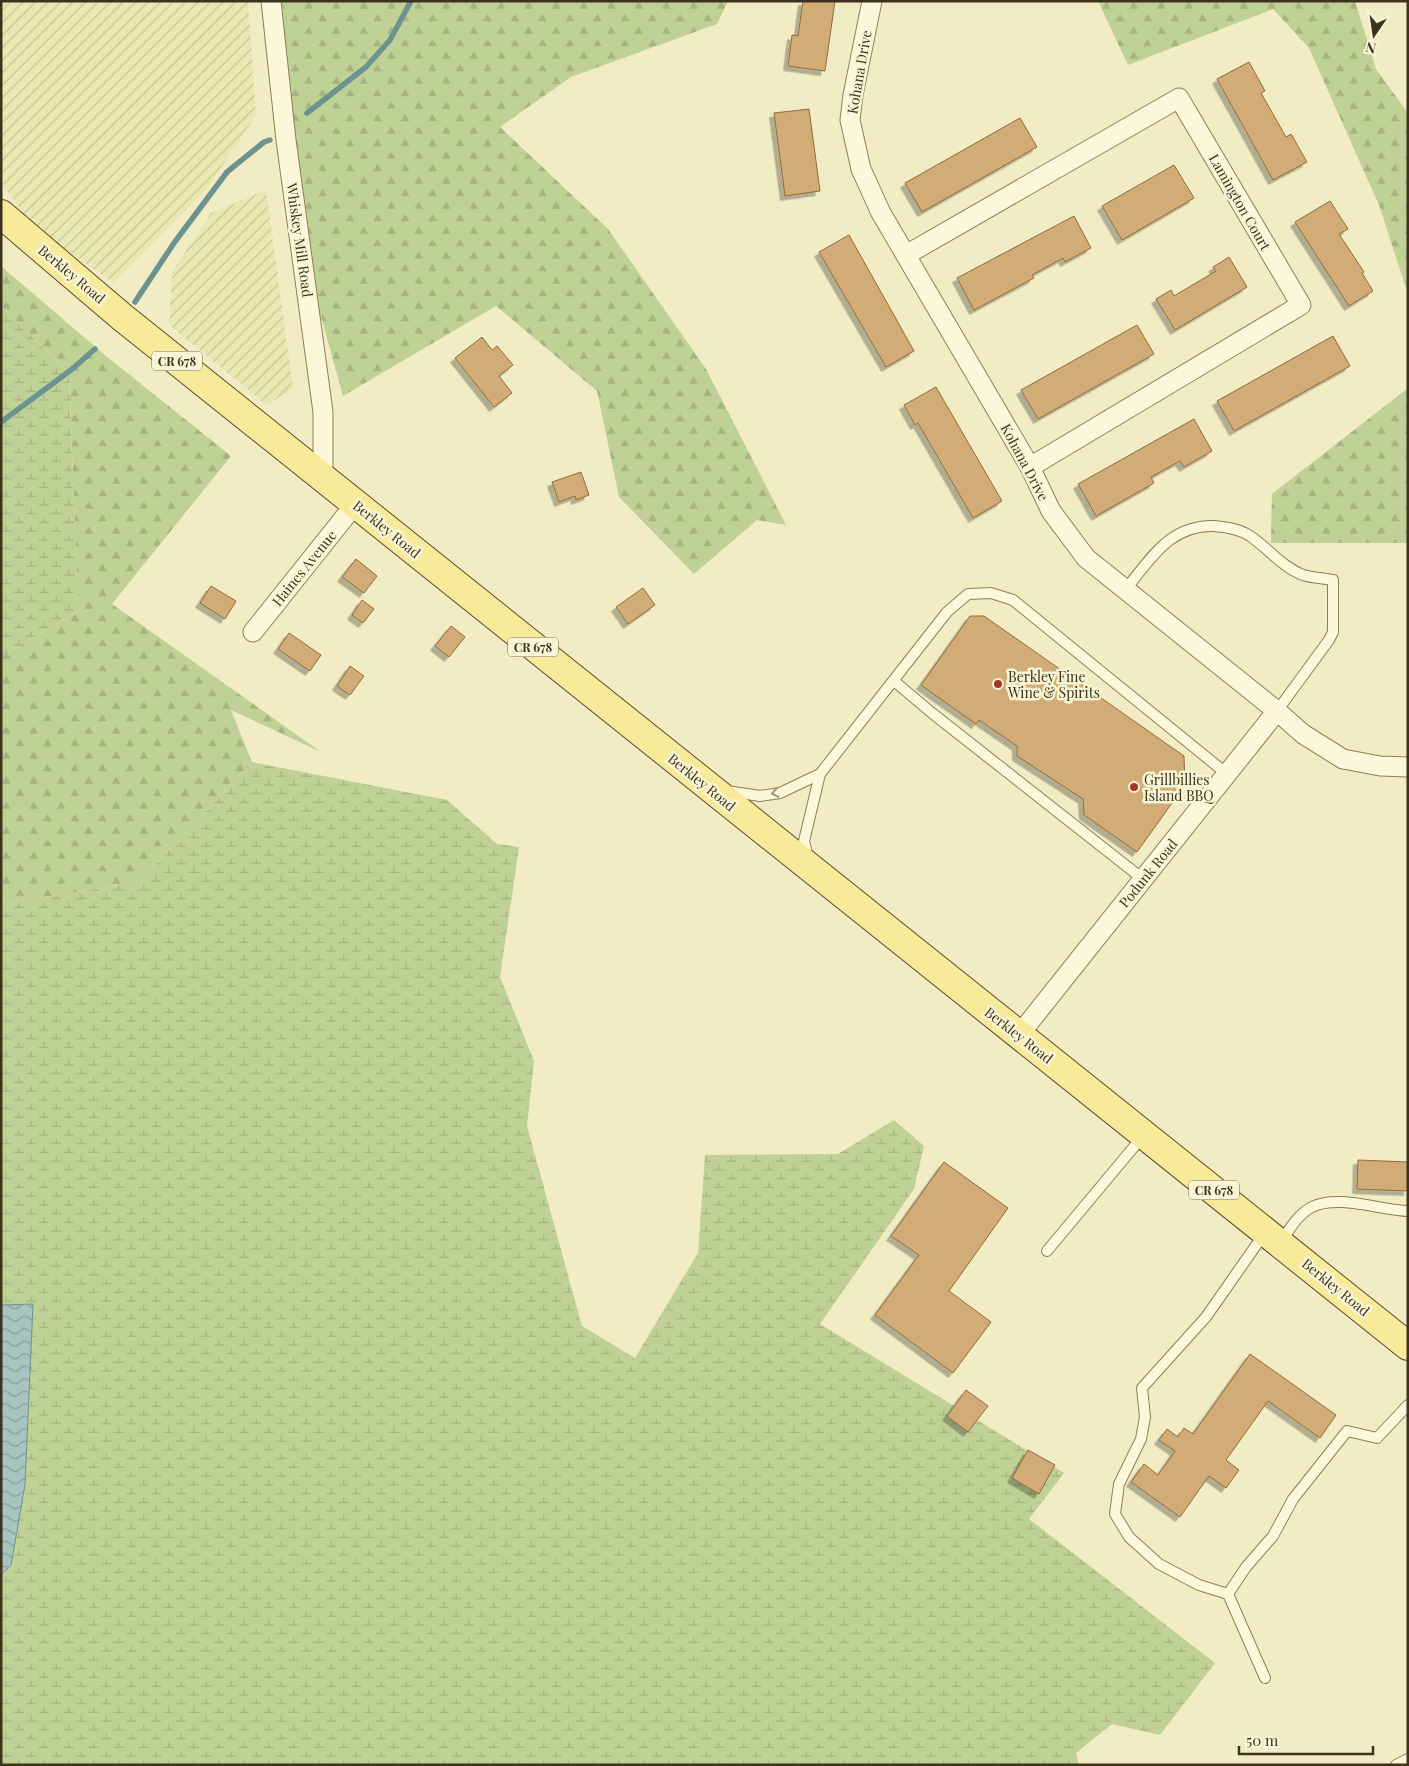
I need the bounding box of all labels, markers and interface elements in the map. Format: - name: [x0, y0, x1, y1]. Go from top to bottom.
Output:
- north arrow: [1349, 10, 1399, 60]
- street label: Kohana Drive: [842, 29, 876, 115]
- text: N: [1364, 38, 1378, 59]
- street label: Lamington Court: [1205, 150, 1276, 255]
- street label: Whiskey Mill Road: [282, 181, 317, 298]
- street label: Berkley Road: [35, 240, 109, 308]
- road number: CR 678: [152, 352, 202, 371]
- street label: Kohana Drive: [997, 420, 1053, 504]
- street label: Berkley Road: [349, 496, 425, 562]
- street label: Haines Avenue: [268, 526, 340, 610]
- road number: CR 678: [508, 638, 558, 656]
- place label: Berkley Fine Wine & Spirits: [1007, 667, 1100, 702]
- marker: Berkley Fine Wine & Spirits: [992, 678, 1004, 690]
- street label: Berkley Road: [664, 749, 740, 815]
- place label: Grillbillies Island BBQ: [1144, 770, 1214, 805]
- marker: Grillbillies Island BBQ: [1128, 781, 1140, 793]
- one-way arrow: [771, 788, 780, 798]
- street label: Podunk Road: [1114, 835, 1182, 911]
- street label: Berkley Road: [981, 1002, 1057, 1068]
- road number: CR 678: [1189, 1180, 1239, 1200]
- street label: Berkley Road: [1298, 1254, 1374, 1320]
- scale bar: [1239, 1724, 1373, 1756]
- text: 50 m: [1246, 1730, 1279, 1750]

